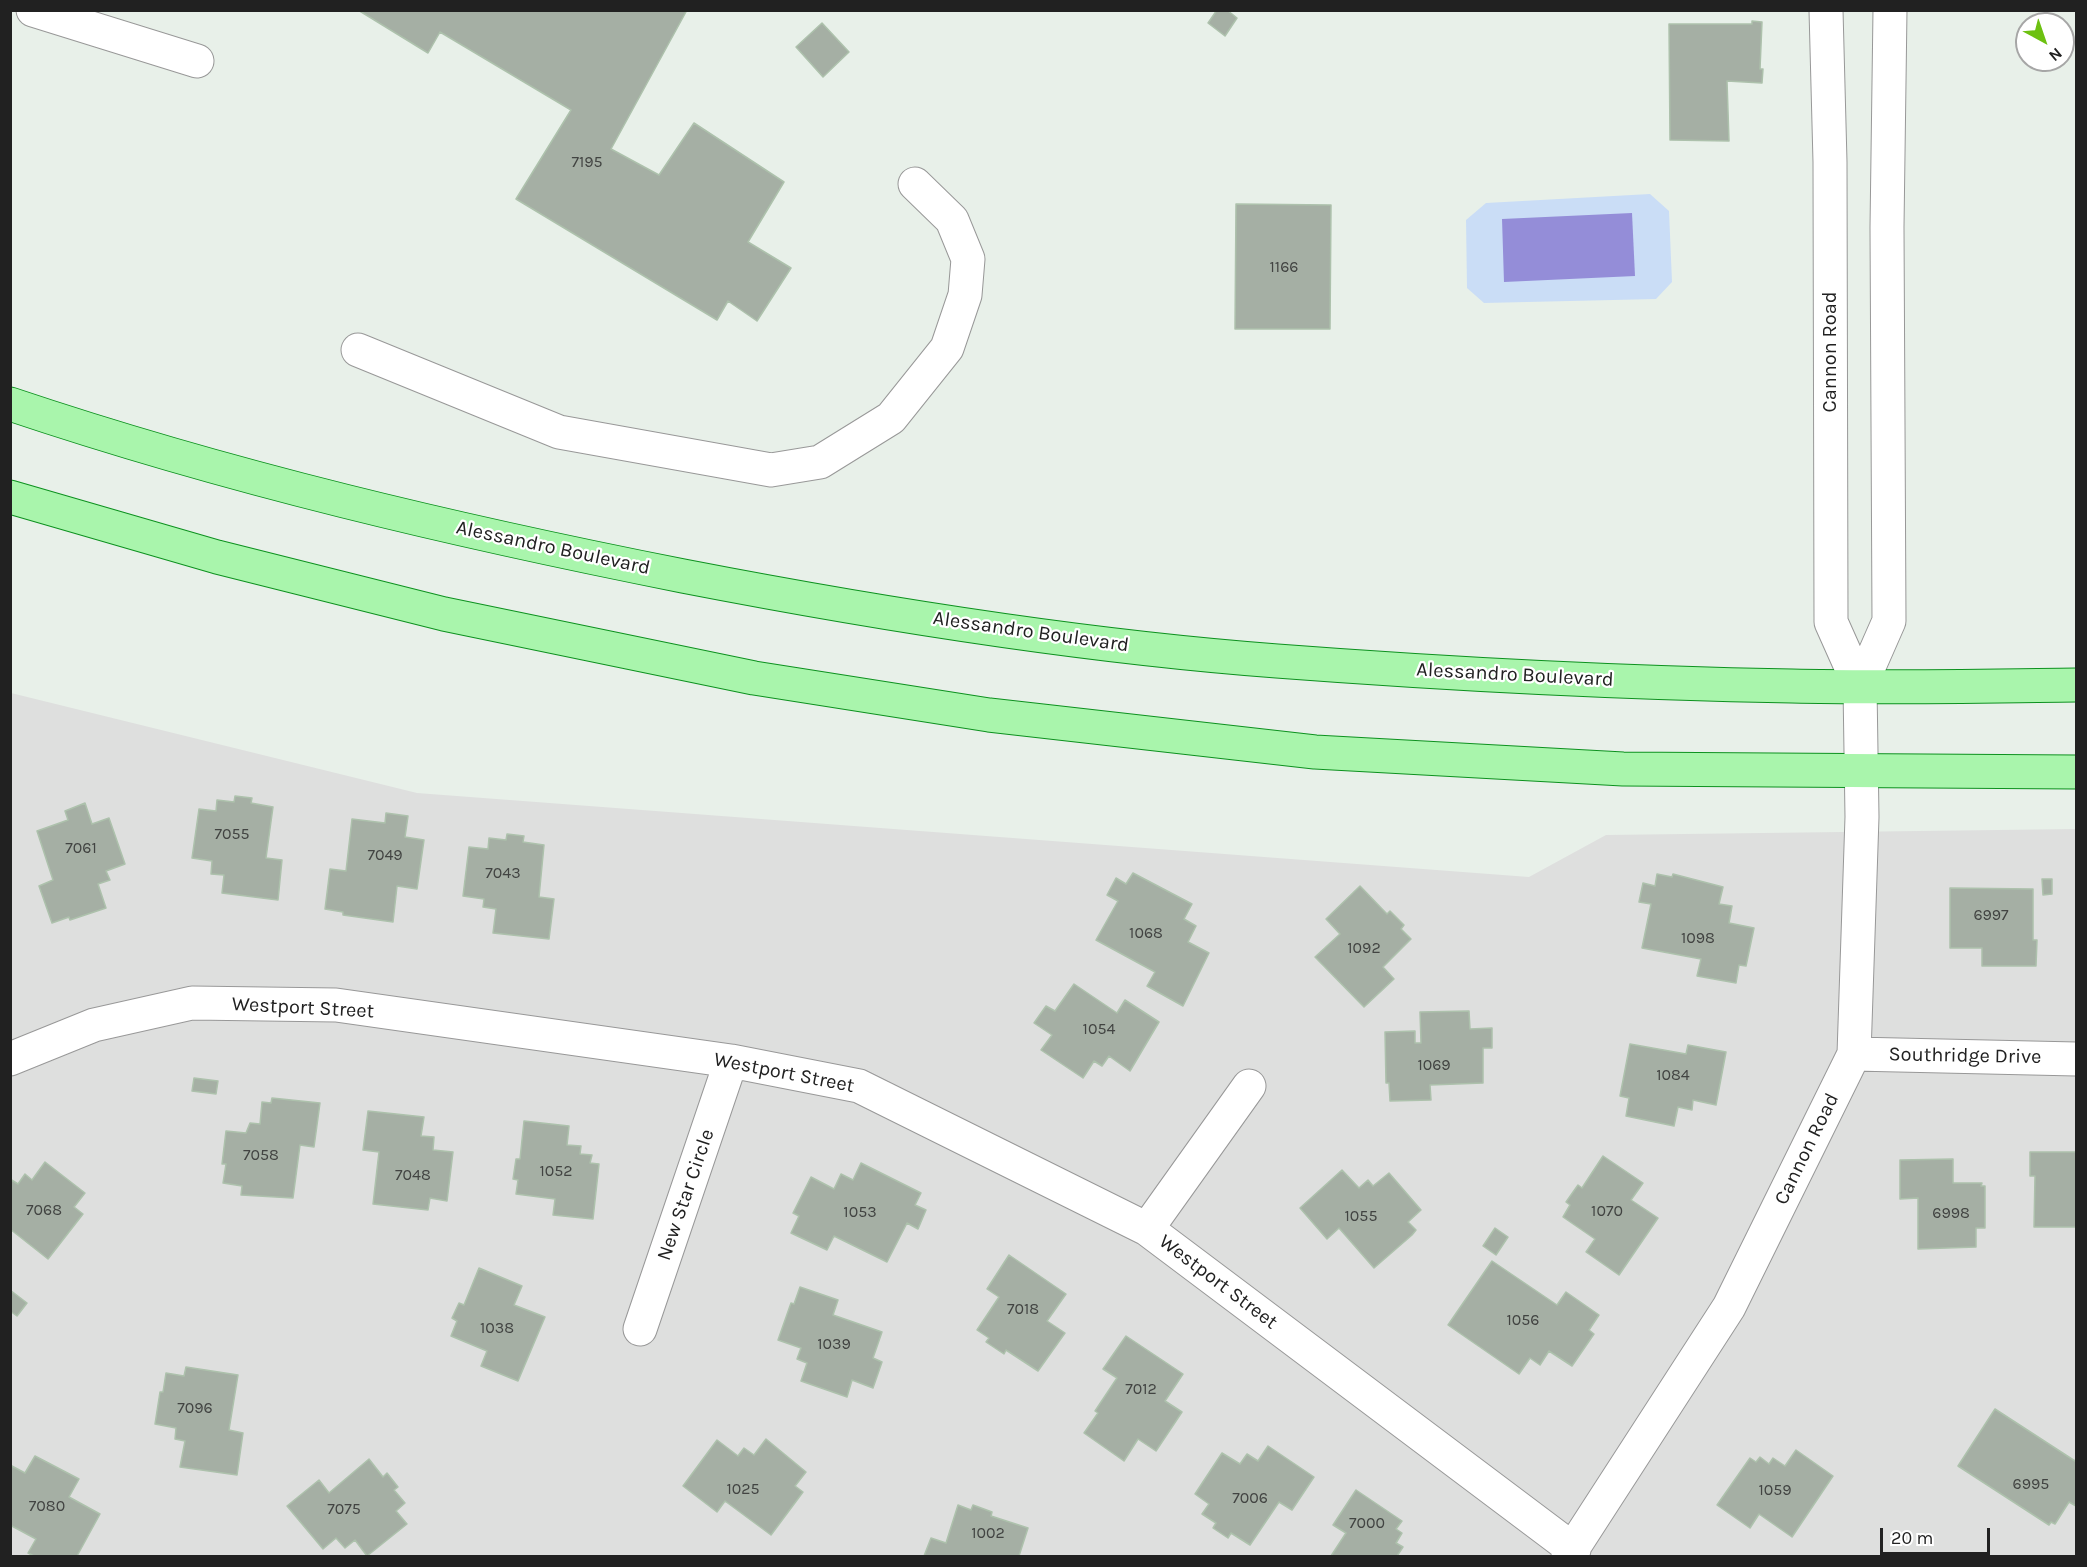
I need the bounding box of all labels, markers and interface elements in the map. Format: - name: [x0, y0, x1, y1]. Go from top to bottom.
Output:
- north arrow: [2015, 12, 2075, 72]
- text: N: [2045, 44, 2066, 66]
- house number: 7195: [571, 152, 603, 172]
- house number: 1166: [1270, 257, 1298, 277]
- street label: Cannon Road: [1818, 291, 1842, 413]
- street label: Alessandro Boulevard: [454, 516, 652, 580]
- street label: Alessandro Boulevard: [931, 606, 1131, 658]
- street label: Alessandro Boulevard: [1416, 658, 1614, 692]
- house number: 7055: [214, 824, 250, 844]
- house number: 7061: [65, 838, 97, 858]
- house number: 7049: [367, 845, 403, 865]
- house number: 7043: [485, 863, 521, 883]
- house number: 6997: [1973, 905, 2009, 925]
- house number: 1068: [1129, 923, 1163, 943]
- house number: 1098: [1681, 928, 1715, 948]
- house number: 1092: [1347, 938, 1381, 958]
- street label: Westport Street: [231, 992, 375, 1024]
- house number: 1054: [1083, 1019, 1115, 1039]
- street label: Southridge Drive: [1888, 1043, 2042, 1069]
- street label: Westport Street: [712, 1048, 856, 1098]
- house number: 1069: [1417, 1055, 1451, 1075]
- house number: 1084: [1656, 1065, 1690, 1085]
- street label: Cannon Road: [1770, 1089, 1844, 1209]
- street label: New Star Circle: [652, 1126, 720, 1264]
- house number: 7058: [243, 1145, 279, 1165]
- house number: 1052: [539, 1161, 573, 1181]
- house number: 7048: [395, 1165, 431, 1185]
- house number: 7068: [26, 1200, 62, 1220]
- house number: 1070: [1591, 1201, 1623, 1221]
- house number: 1053: [843, 1202, 877, 1222]
- house number: 6998: [1932, 1203, 1970, 1223]
- house number: 1055: [1345, 1206, 1377, 1226]
- street label: Westport Street: [1154, 1230, 1282, 1334]
- house number: 7018: [1007, 1299, 1039, 1319]
- house number: 1056: [1507, 1310, 1539, 1330]
- house number: 1038: [480, 1318, 514, 1338]
- house number: 1039: [817, 1334, 851, 1354]
- house number: 7012: [1125, 1379, 1157, 1399]
- house number: 7096: [177, 1398, 213, 1418]
- house number: 6995: [2013, 1474, 2049, 1494]
- house number: 1025: [726, 1479, 760, 1499]
- house number: 1059: [1758, 1480, 1792, 1500]
- house number: 7006: [1232, 1488, 1268, 1508]
- house number: 7080: [29, 1496, 65, 1516]
- house number: 7075: [327, 1499, 361, 1519]
- house number: 7000: [1349, 1513, 1385, 1533]
- scale bar: [1883, 1516, 1992, 1554]
- house number: 1002: [971, 1523, 1005, 1543]
- text: 20 m: [1891, 1527, 1933, 1549]

